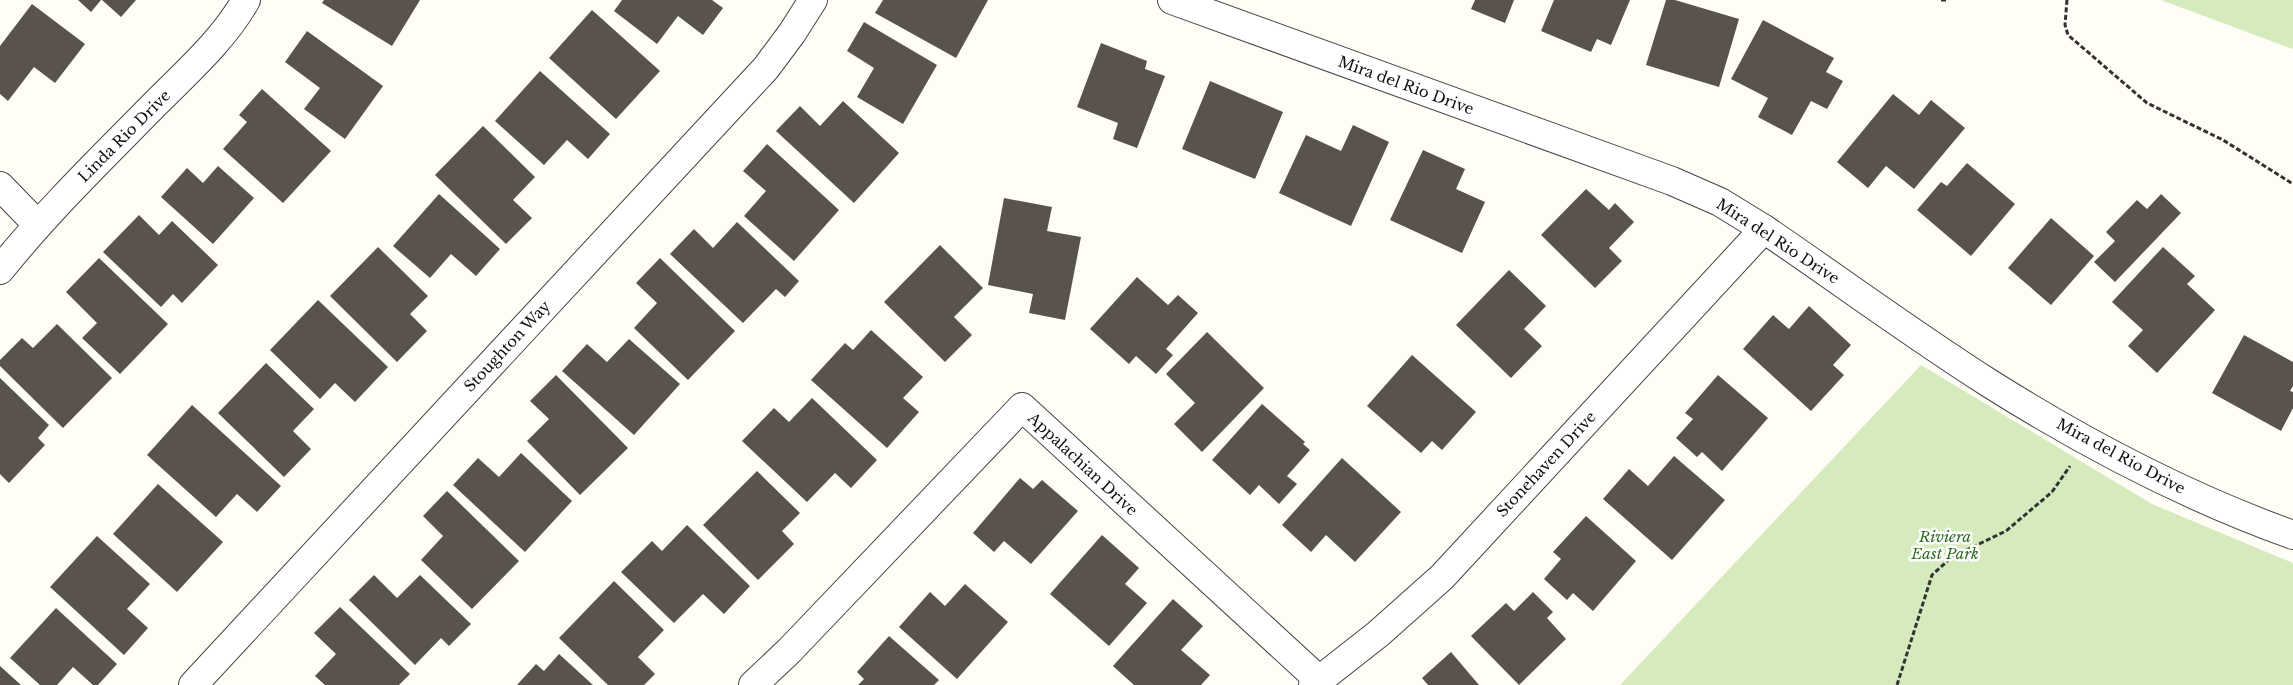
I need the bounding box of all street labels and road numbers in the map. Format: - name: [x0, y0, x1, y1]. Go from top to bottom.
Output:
- street label: Mira del Rio Drive: [1336, 52, 1476, 118]
- street label: Linda Rio Drive: [74, 86, 174, 186]
- street label: Mira del Rio Drive: [1713, 194, 1843, 288]
- street label: Stoughton Way: [460, 296, 554, 396]
- street label: Stonehaven Drive: [1492, 407, 1600, 521]
- street label: Appalachian Drive: [1024, 408, 1142, 520]
- street label: Mira del Rio Drive: [2053, 414, 2189, 498]

